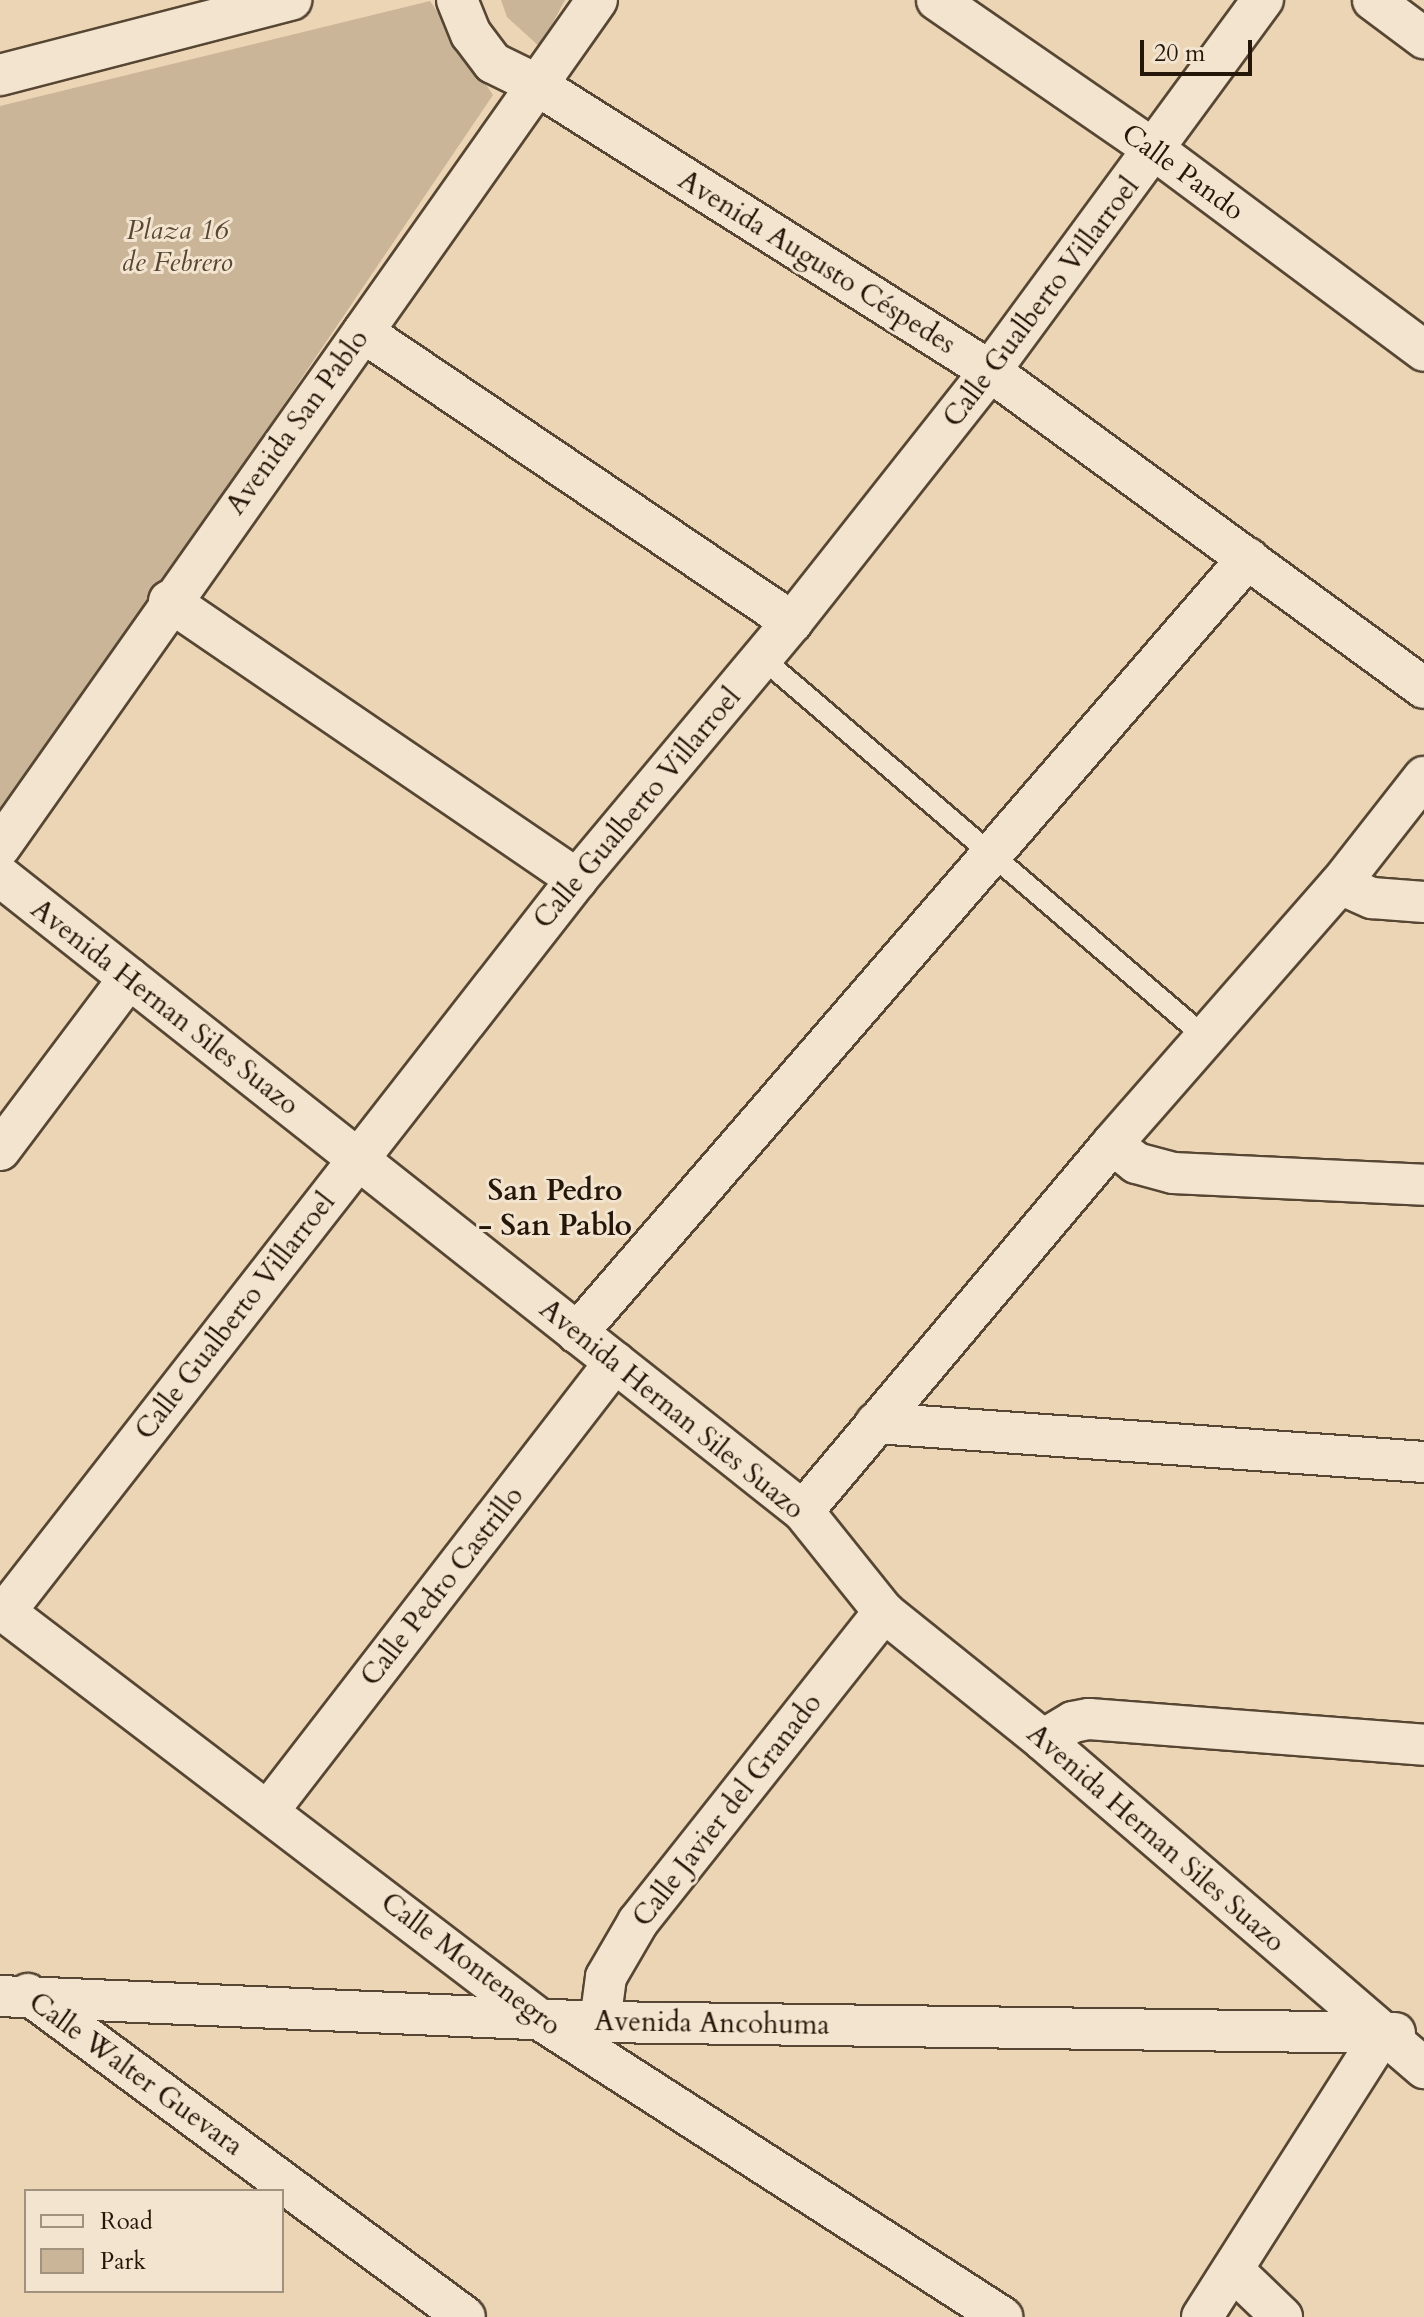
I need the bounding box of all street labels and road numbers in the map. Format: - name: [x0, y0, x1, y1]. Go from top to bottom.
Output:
- street label: Calle Pando: [1115, 117, 1251, 227]
- street label: Avenida Augusto Céspedes: [672, 163, 962, 361]
- street label: Calle Gualberto Villarroel: [936, 170, 1146, 434]
- street label: Avenida San Pablo: [219, 323, 375, 521]
- street label: Calle Gualberto Villarroel: [526, 681, 748, 935]
- street label: Avenida Hernan Siles Suazo: [24, 892, 306, 1122]
- street label: Calle Gualberto Villarroel: [128, 1186, 342, 1446]
- street label: Avenida Hernan Siles Suazo: [533, 1292, 811, 1526]
- street label: Calle Pedro Castrillo: [354, 1479, 530, 1693]
- street label: Calle Javier del Granado: [625, 1687, 829, 1933]
- street label: Avenida Hernan Siles Suazo: [1020, 1717, 1292, 1959]
- street label: Calle Montenegro: [374, 1885, 568, 2043]
- street label: Calle Walter Guevara: [22, 1985, 250, 2163]
- street label: Avenida Ancohuma: [594, 2004, 830, 2042]

